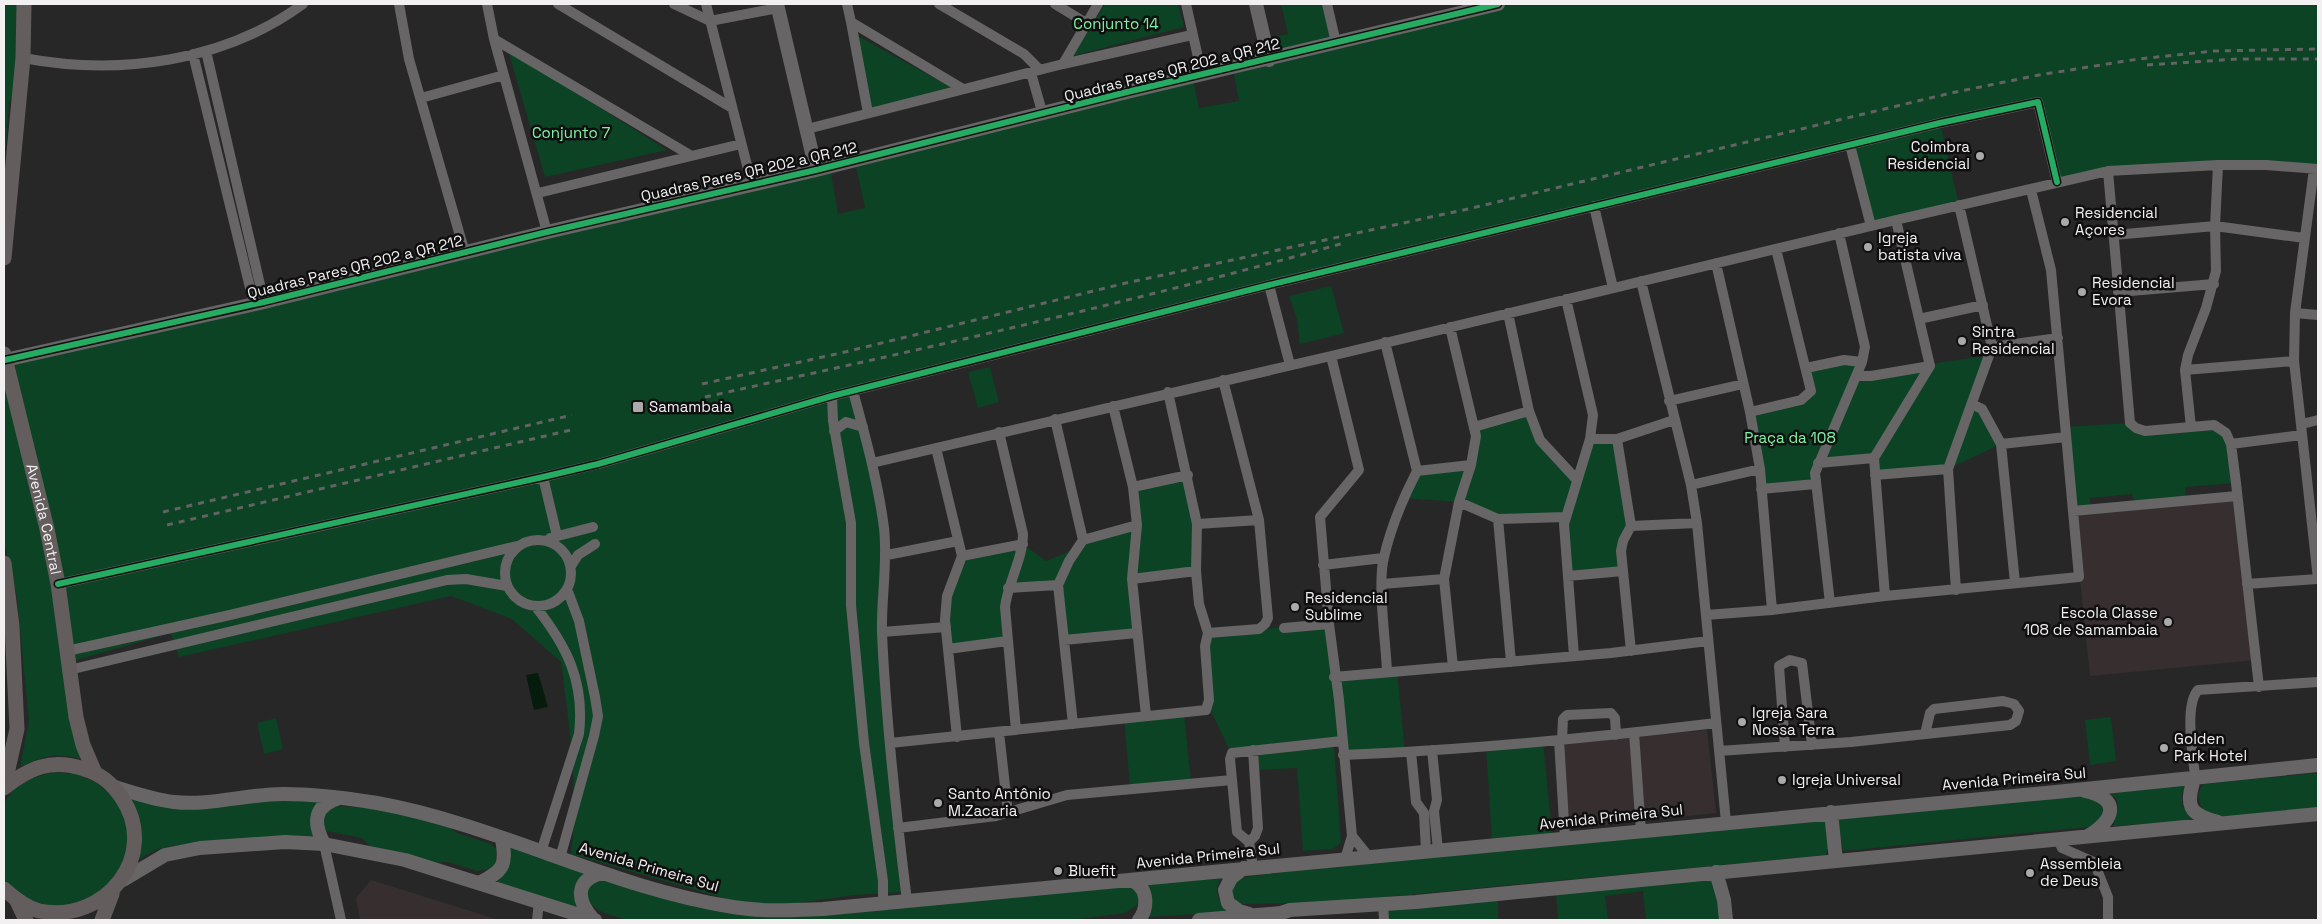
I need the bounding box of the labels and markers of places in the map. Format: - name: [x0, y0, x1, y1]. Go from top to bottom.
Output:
- place label: Coimbra Residencial: [1887, 137, 1970, 173]
- marker: Coimbra Residencial: [1974, 150, 1986, 162]
- place label: Residencial Açores: [2075, 203, 2158, 239]
- marker: Residencial Açores: [2059, 216, 2071, 228]
- place label: Igreja batista viva: [1878, 228, 1962, 264]
- marker: Igreja batista viva: [1862, 241, 1874, 253]
- place label: Residencial Evora: [2092, 273, 2175, 309]
- marker: Residencial Evora: [2076, 286, 2088, 298]
- place label: Sintra Residencial: [1972, 322, 2055, 358]
- marker: Sintra Residencial: [1956, 335, 1968, 347]
- place label: Samambaia: [649, 397, 732, 416]
- marker: Samambaia: [631, 400, 645, 414]
- place label: Residencial Sublime: [1305, 588, 1388, 624]
- marker: Residencial Sublime: [1289, 601, 1301, 613]
- place label: Escola Classe 108 de Samambaia: [2024, 603, 2158, 639]
- marker: Escola Classe 108 de Samambaia: [2162, 616, 2174, 628]
- place label: Igreja Sara Nossa Terra: [1752, 703, 1835, 739]
- marker: Igreja Sara Nossa Terra: [1736, 716, 1748, 728]
- place label: Golden Park Hotel: [2174, 729, 2247, 765]
- marker: Golden Park Hotel: [2158, 742, 2170, 754]
- place label: Igreja Universal: [1792, 770, 1901, 789]
- marker: Igreja Universal: [1776, 774, 1788, 786]
- place label: Santo Antônio M.Zacaria: [948, 784, 1051, 820]
- marker: Santo Antônio M.Zacaria: [932, 797, 944, 809]
- place label: Assembleia de Deus: [2040, 854, 2122, 890]
- place label: Bluefit: [1068, 861, 1116, 880]
- marker: Bluefit: [1052, 865, 1064, 877]
- marker: Assembleia de Deus: [2024, 867, 2036, 879]

